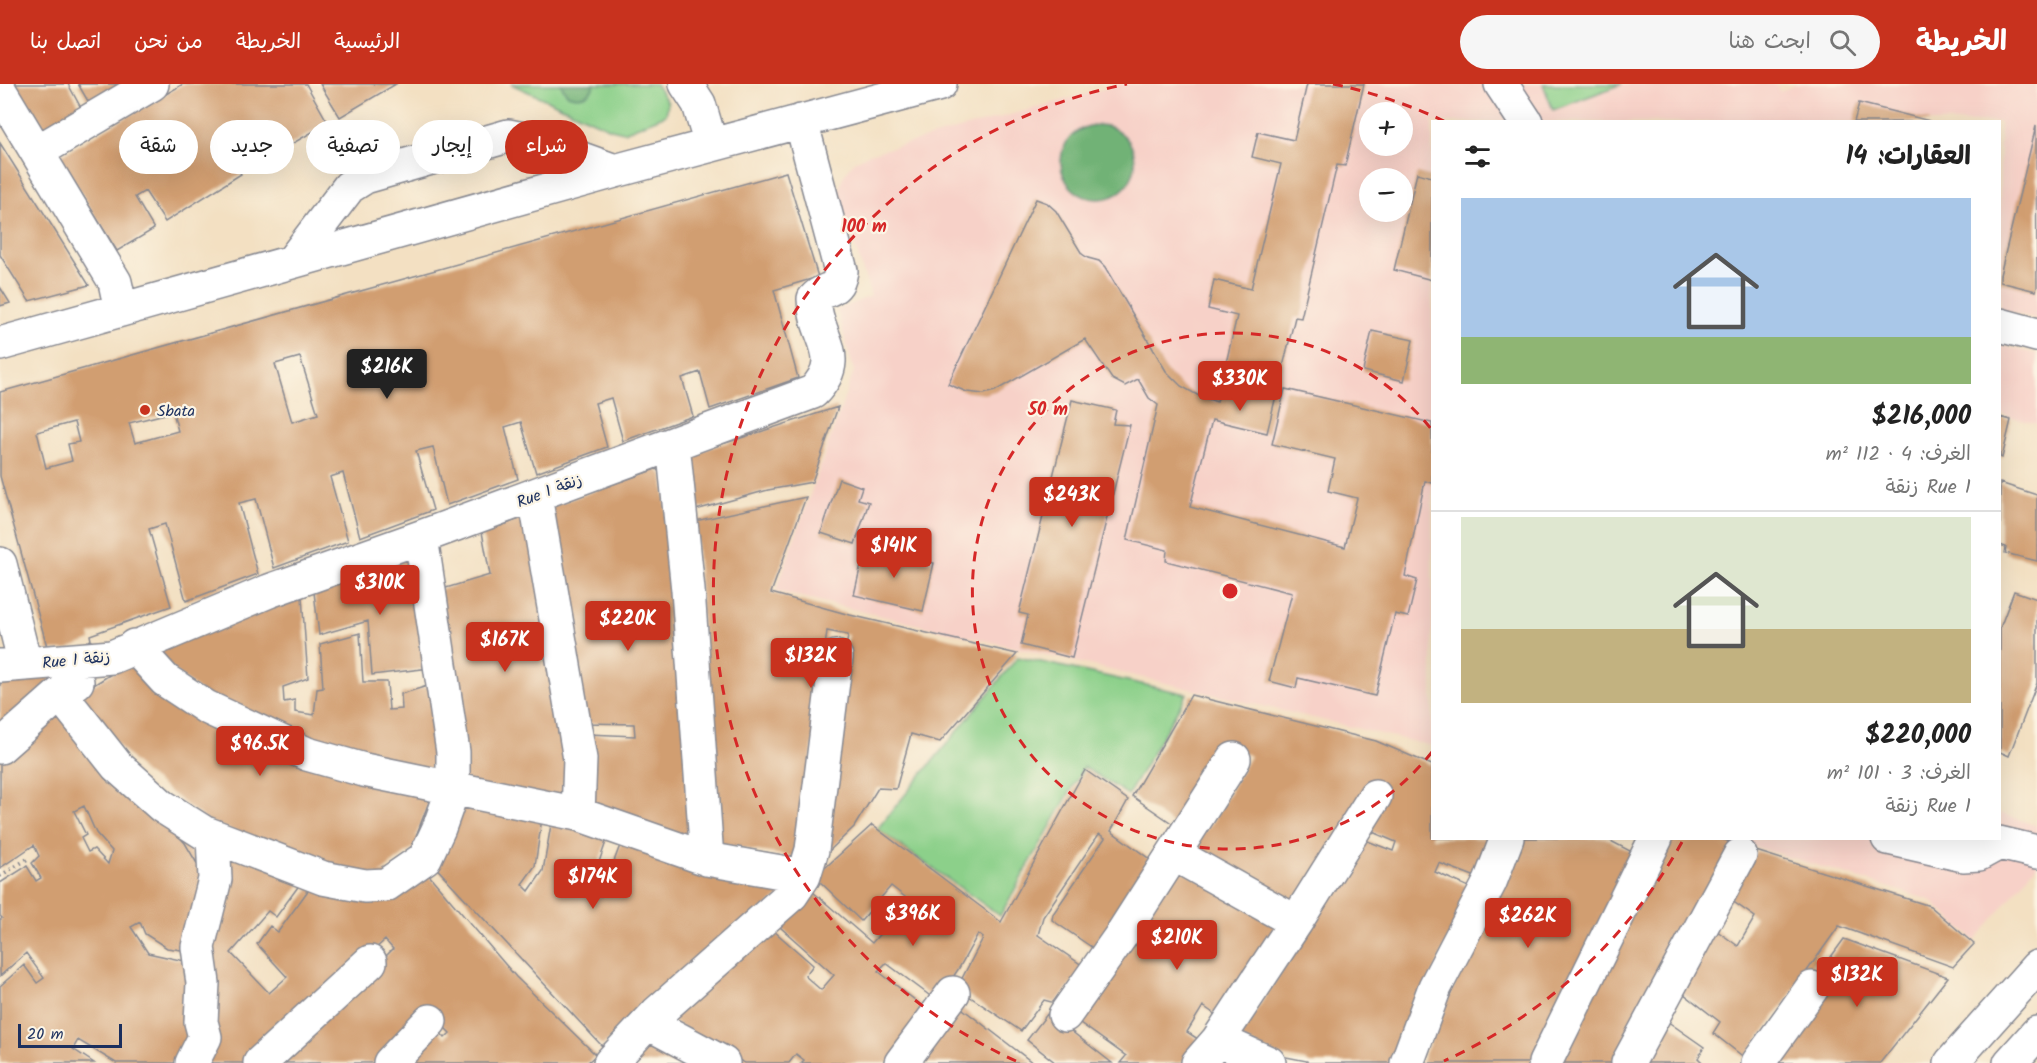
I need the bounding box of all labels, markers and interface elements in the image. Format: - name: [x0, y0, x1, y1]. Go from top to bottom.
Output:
- search box: [1460, 15, 1880, 69]
- text: الخريطة: [1916, 20, 2007, 65]
- text: ابحث هنا: [1728, 25, 1811, 60]
- text: اتصل بنا: [30, 26, 101, 59]
- text: من نحن: [134, 26, 203, 59]
- text: الخريطة: [236, 26, 301, 59]
- text: الرئيسية: [334, 26, 400, 59]
- icon: search: [1826, 26, 1859, 59]
- map controls: [1359, 102, 1413, 222]
- button: +: [1359, 102, 1413, 156]
- chip: شقة: [119, 120, 198, 174]
- chip: جديد: [210, 120, 294, 174]
- chip: تصفية: [306, 120, 400, 174]
- chip: إيجار: [412, 120, 493, 174]
- chip: شراء: [505, 120, 588, 174]
- text: العقارات: 14: [1845, 136, 1971, 178]
- icon: filters: [1461, 140, 1494, 173]
- button: −: [1359, 168, 1413, 222]
- text: 100 m: [841, 213, 887, 242]
- icon: home: [1662, 237, 1770, 345]
- pin: $216K: [345, 349, 429, 400]
- text: $216K: [361, 352, 413, 384]
- pin: $330K: [1198, 361, 1282, 412]
- text: $330K: [1212, 364, 1268, 396]
- text: 50 m: [1027, 396, 1068, 425]
- text: $216,000: [1872, 396, 1971, 438]
- place label: Sbata: [157, 399, 195, 424]
- marker: Sbata: [138, 403, 152, 417]
- text: الغرف: 4 · 112 m²: [1826, 439, 1971, 471]
- street label: Rue 1 زنقة: [513, 467, 586, 515]
- text: Rue 1 زنقة: [1886, 472, 1971, 504]
- pin: $243K: [1030, 477, 1114, 528]
- text: $243K: [1043, 480, 1101, 512]
- pin: $141K: [852, 528, 936, 579]
- text: $141K: [871, 531, 917, 563]
- icon: home: [1662, 556, 1770, 664]
- pin: $310K: [338, 565, 422, 616]
- text: $310K: [354, 568, 406, 600]
- centre of rings: [1220, 581, 1240, 601]
- pin: $220K: [586, 601, 670, 652]
- text: $220K: [599, 604, 657, 636]
- pin: $167K: [463, 622, 547, 673]
- text: $167K: [480, 625, 530, 657]
- pin: $132K: [769, 638, 853, 689]
- text: $132K: [785, 641, 837, 673]
- street label: Rue 1 زنقة: [41, 644, 111, 676]
- text: $220,000: [1865, 715, 1971, 757]
- pin: $96.5K: [211, 726, 309, 777]
- text: $96.5K: [230, 729, 290, 761]
- text: الغرف: 3 · 101 m²: [1827, 758, 1971, 790]
- text: Rue 1 زنقة: [1886, 791, 1971, 823]
- pin: $174K: [551, 859, 635, 910]
- text: $174K: [568, 862, 618, 894]
- pin: $396K: [871, 896, 955, 947]
- pin: $262K: [1486, 898, 1570, 949]
- text: $396K: [885, 899, 941, 931]
- text: $262K: [1499, 901, 1557, 933]
- pin: $210K: [1135, 920, 1219, 971]
- text: $210K: [1151, 923, 1203, 955]
- pin: $132K: [1815, 957, 1899, 1008]
- text: $132K: [1831, 960, 1883, 992]
- scale bar: [18, 1021, 122, 1048]
- text: 20 m: [27, 1022, 63, 1047]

